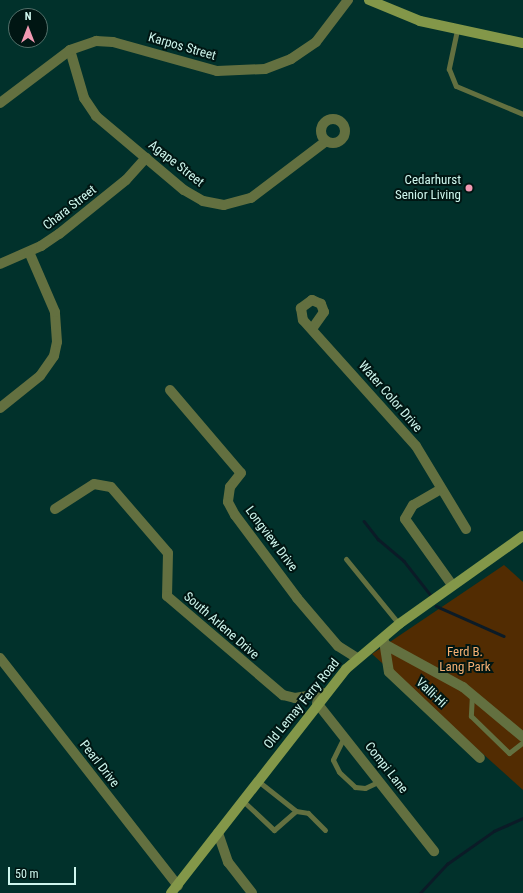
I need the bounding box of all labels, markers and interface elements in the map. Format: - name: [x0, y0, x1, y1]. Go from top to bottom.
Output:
- north arrow: [8, 8, 48, 48]
- text: N: [25, 10, 31, 23]
- street label: Karpos Street: [146, 30, 218, 64]
- street label: Agape Street: [145, 138, 207, 190]
- place label: Cedarhurst Senior Living: [395, 173, 461, 204]
- street label: Chara Street: [40, 182, 100, 234]
- marker: Cedarhurst Senior Living: [464, 183, 474, 193]
- street label: Water Color Drive: [355, 358, 425, 436]
- street label: Longview Drive: [241, 503, 301, 575]
- street label: South Arlene Drive: [180, 589, 262, 663]
- park label: Ferd B. Lang Park: [439, 645, 491, 676]
- street label: Old Lemay Ferry Road: [261, 656, 343, 752]
- street label: Valli-Hi: [412, 675, 450, 711]
- street label: Pearl Drive: [76, 737, 122, 791]
- street label: Compi Lane: [361, 739, 411, 797]
- scale bar: [10, 859, 78, 885]
- text: 50 m: [15, 867, 39, 881]

